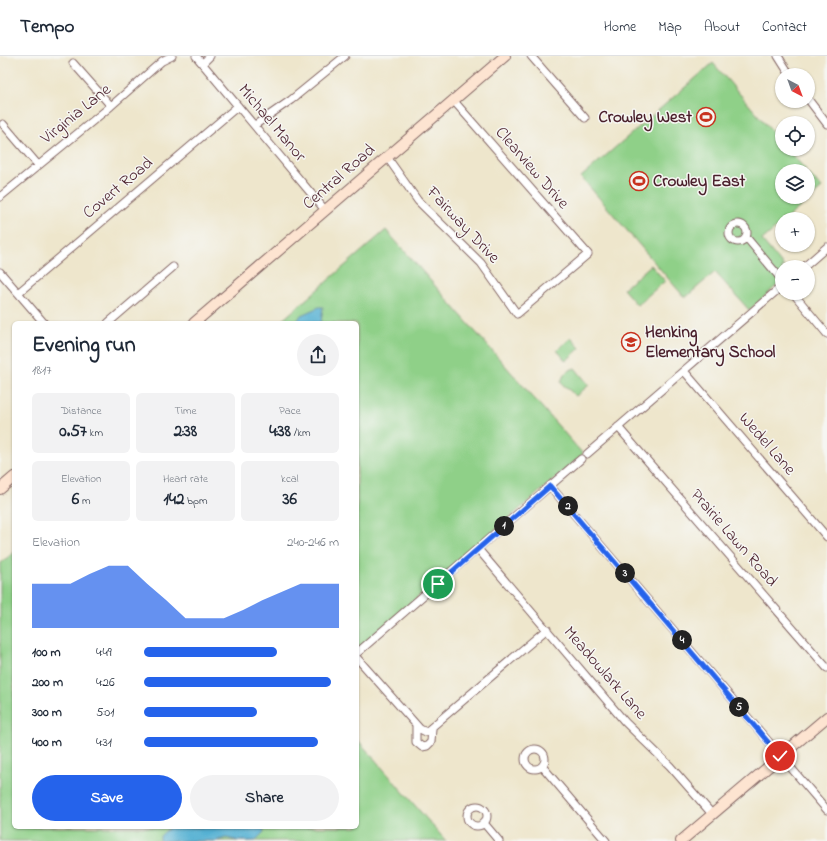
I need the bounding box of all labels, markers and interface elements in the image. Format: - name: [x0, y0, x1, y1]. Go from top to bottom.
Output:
- text: Tempo: [20, 14, 74, 41]
- text: Home: [604, 17, 636, 38]
- text: Map: [658, 17, 682, 38]
- text: About: [704, 17, 740, 38]
- text: Contact: [762, 17, 807, 38]
- north arrow: [775, 68, 815, 108]
- map controls: [775, 68, 815, 300]
- street label: Virginia Lane: [35, 78, 118, 152]
- street label: Michael Manor: [232, 79, 313, 168]
- place label: Crowley West: [598, 105, 692, 132]
- sports icon: Crowley West: [695, 106, 717, 128]
- button: locate: [775, 116, 815, 156]
- street label: Clearview Drive: [489, 121, 575, 215]
- street label: Central Road: [297, 138, 381, 216]
- street label: Covert Road: [77, 151, 159, 225]
- button: layers: [775, 164, 815, 204]
- place label: Crowley East: [653, 169, 746, 196]
- sports icon: Crowley East: [628, 170, 650, 192]
- street label: Fairway Drive: [419, 180, 506, 270]
- button: +: [775, 212, 815, 252]
- button: −: [775, 260, 815, 300]
- place label: Henking Elementary School: [645, 320, 776, 367]
- text: Evening run: [32, 330, 136, 362]
- school or university icon: Henking Elementary School: [620, 331, 642, 353]
- button: share: [297, 334, 339, 376]
- text: 18:17: [32, 361, 52, 380]
- text: Distance: [61, 403, 101, 419]
- text: Time: [175, 403, 196, 419]
- text: Pace: [279, 403, 301, 419]
- street label: Wedel Lane: [732, 407, 802, 481]
- text: 0.57: [59, 419, 87, 444]
- text: 2:38: [174, 419, 197, 444]
- text: 4:38: [269, 419, 291, 444]
- text: km: [87, 425, 103, 441]
- text: /km: [291, 425, 311, 441]
- text: Elevation: [61, 471, 101, 487]
- text: Heart rate: [163, 471, 208, 487]
- text: kcal: [281, 471, 299, 487]
- street label: Prairie Lawn Road: [684, 483, 784, 593]
- text: 6: [72, 487, 79, 512]
- text: 142: [164, 487, 184, 512]
- text: 36: [283, 487, 297, 512]
- text: m: [79, 493, 91, 509]
- text: bpm: [184, 493, 207, 509]
- pin: 2: [558, 496, 578, 516]
- text: 2: [565, 498, 571, 514]
- pin: 1: [494, 516, 514, 536]
- text: 1: [502, 518, 506, 534]
- text: Elevation: [32, 533, 80, 552]
- text: 240–246 m: [287, 533, 339, 552]
- pin: 3: [615, 563, 635, 583]
- text: 3: [623, 565, 627, 581]
- pin: [421, 567, 455, 601]
- icon: arrive: [427, 573, 449, 595]
- street label: Meadowlark Lane: [557, 621, 653, 726]
- pin: 4: [672, 630, 692, 650]
- text: 4: [680, 632, 684, 648]
- text: 100 m: [32, 643, 61, 662]
- text: 4:49: [96, 643, 112, 662]
- text: 200 m: [32, 673, 63, 692]
- text: 4:26: [96, 673, 115, 692]
- pin: 5: [729, 697, 749, 717]
- text: 5: [736, 699, 742, 715]
- text: 300 m: [32, 703, 62, 722]
- text: 5:01: [96, 703, 114, 722]
- text: 400 m: [32, 733, 62, 752]
- text: 4:31: [96, 733, 112, 752]
- pin: [763, 739, 797, 773]
- icon: check: [769, 745, 791, 767]
- button: Save: [32, 775, 182, 821]
- button: Share: [190, 775, 339, 821]

